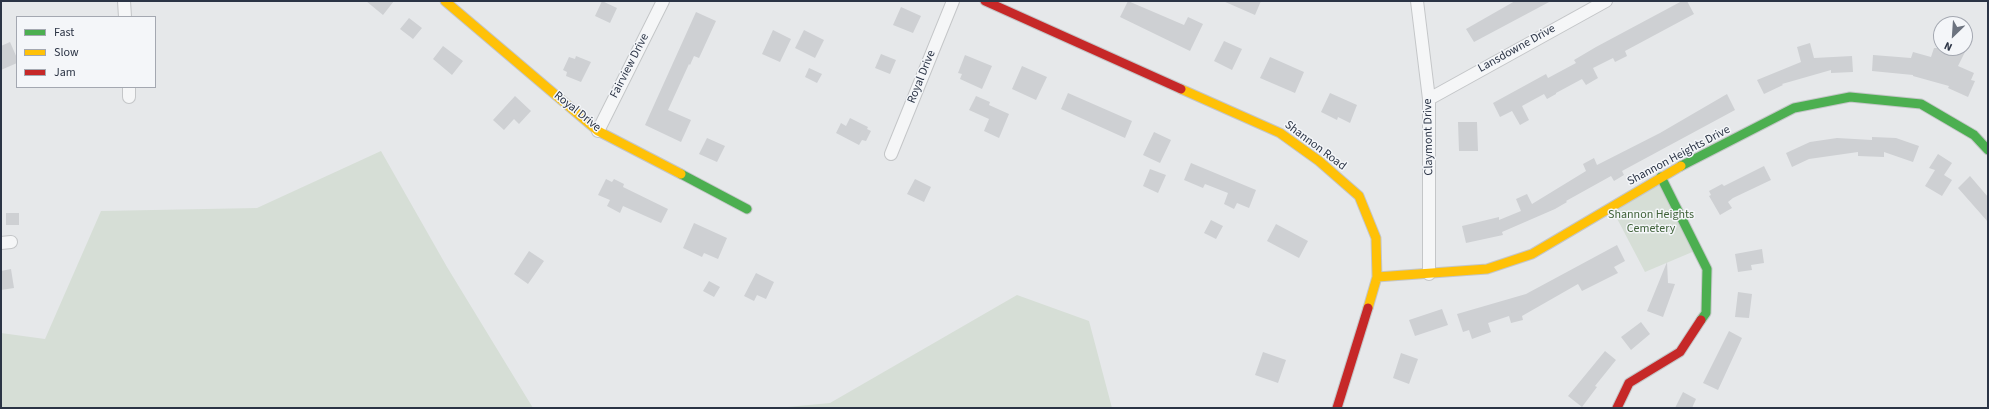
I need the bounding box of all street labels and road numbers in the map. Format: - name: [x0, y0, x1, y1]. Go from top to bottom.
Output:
- street label: Lansdowne Drive: [1476, 22, 1558, 76]
- street label: Fairview Drive: [608, 31, 652, 101]
- street label: Royal Drive: [905, 48, 939, 106]
- street label: Royal Drive: [551, 89, 603, 135]
- street label: Claymont Drive: [1421, 98, 1437, 176]
- street label: Shannon Road: [1281, 118, 1349, 174]
- street label: Shannon Heights Drive: [1625, 123, 1733, 189]

